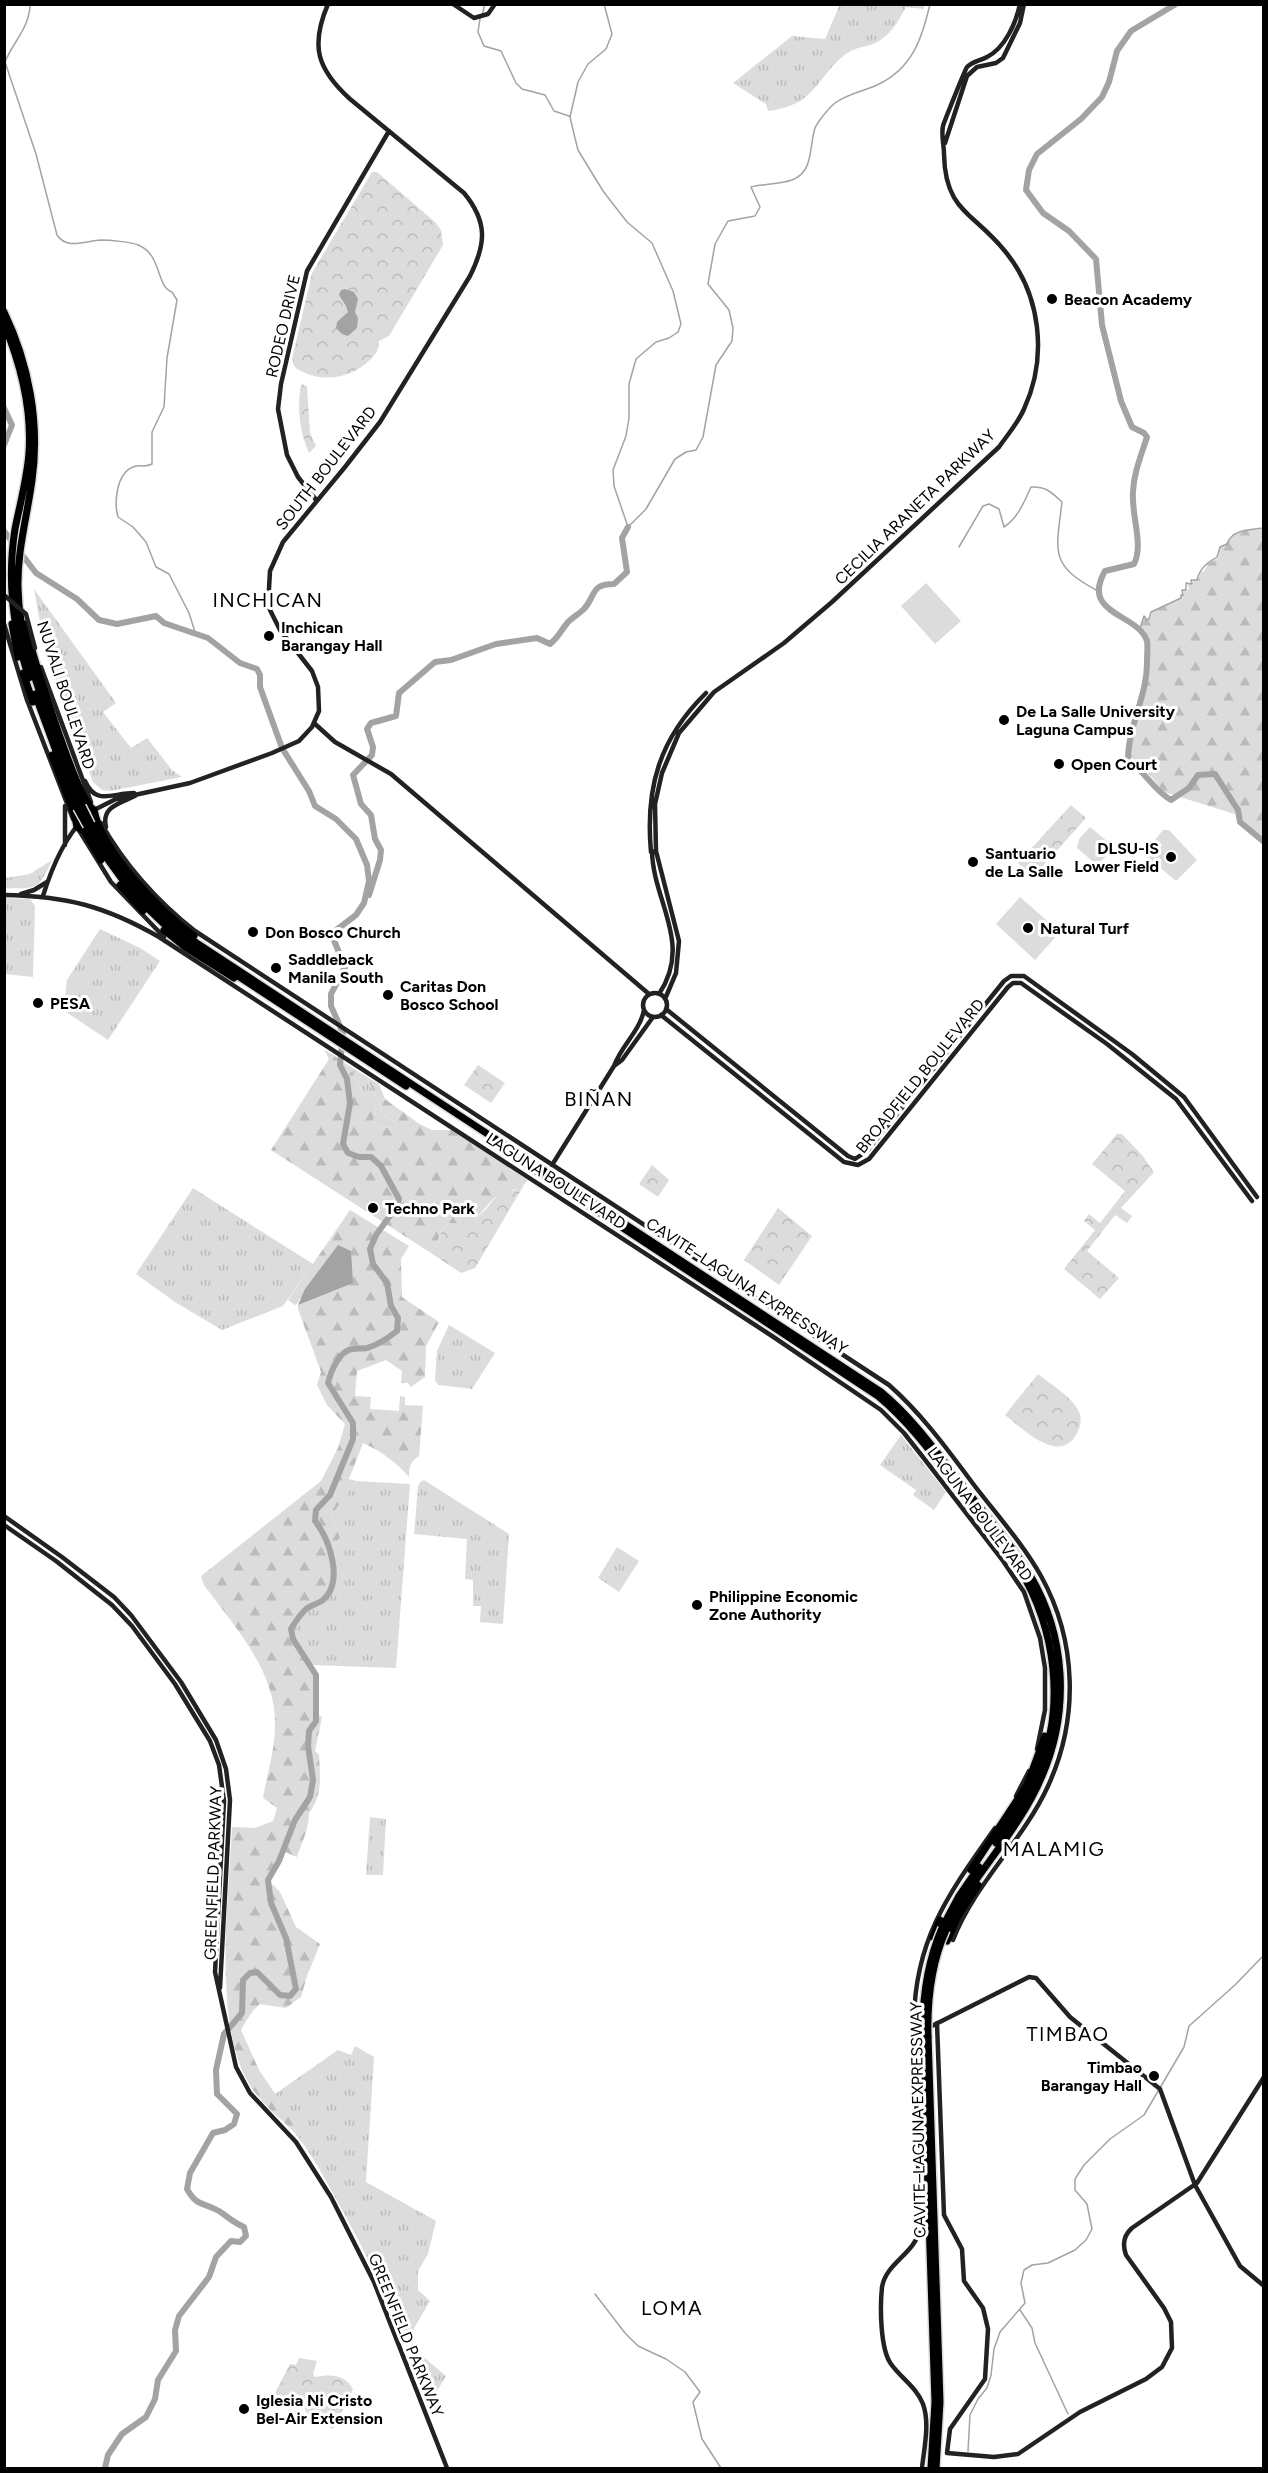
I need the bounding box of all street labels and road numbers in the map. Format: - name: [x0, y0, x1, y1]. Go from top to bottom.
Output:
- street label: RODEO DRIVE: [262, 273, 304, 379]
- street label: SOUTH BOULEVARD: [272, 402, 380, 534]
- street label: CECILIA ARANETA PARKWAY: [831, 425, 999, 589]
- street label: NUVALI BOULEVARD: [33, 618, 99, 772]
- street label: BROADFIELD BOULEVARD: [852, 995, 988, 1157]
- street label: LAGUNA BOULEVARD: [482, 1129, 630, 1233]
- street label: CAVITE–LAGUNA EXPRESSWAY: [643, 1214, 852, 1359]
- street label: LAGUNA BOULEVARD: [923, 1443, 1037, 1585]
- street label: GREENFIELD PARKWAY: [200, 1785, 226, 1960]
- street label: CAVITE–LAGUNA EXPRESSWAY: [906, 2001, 930, 2238]
- street label: GREENFIELD PARKWAY: [365, 2251, 448, 2420]

